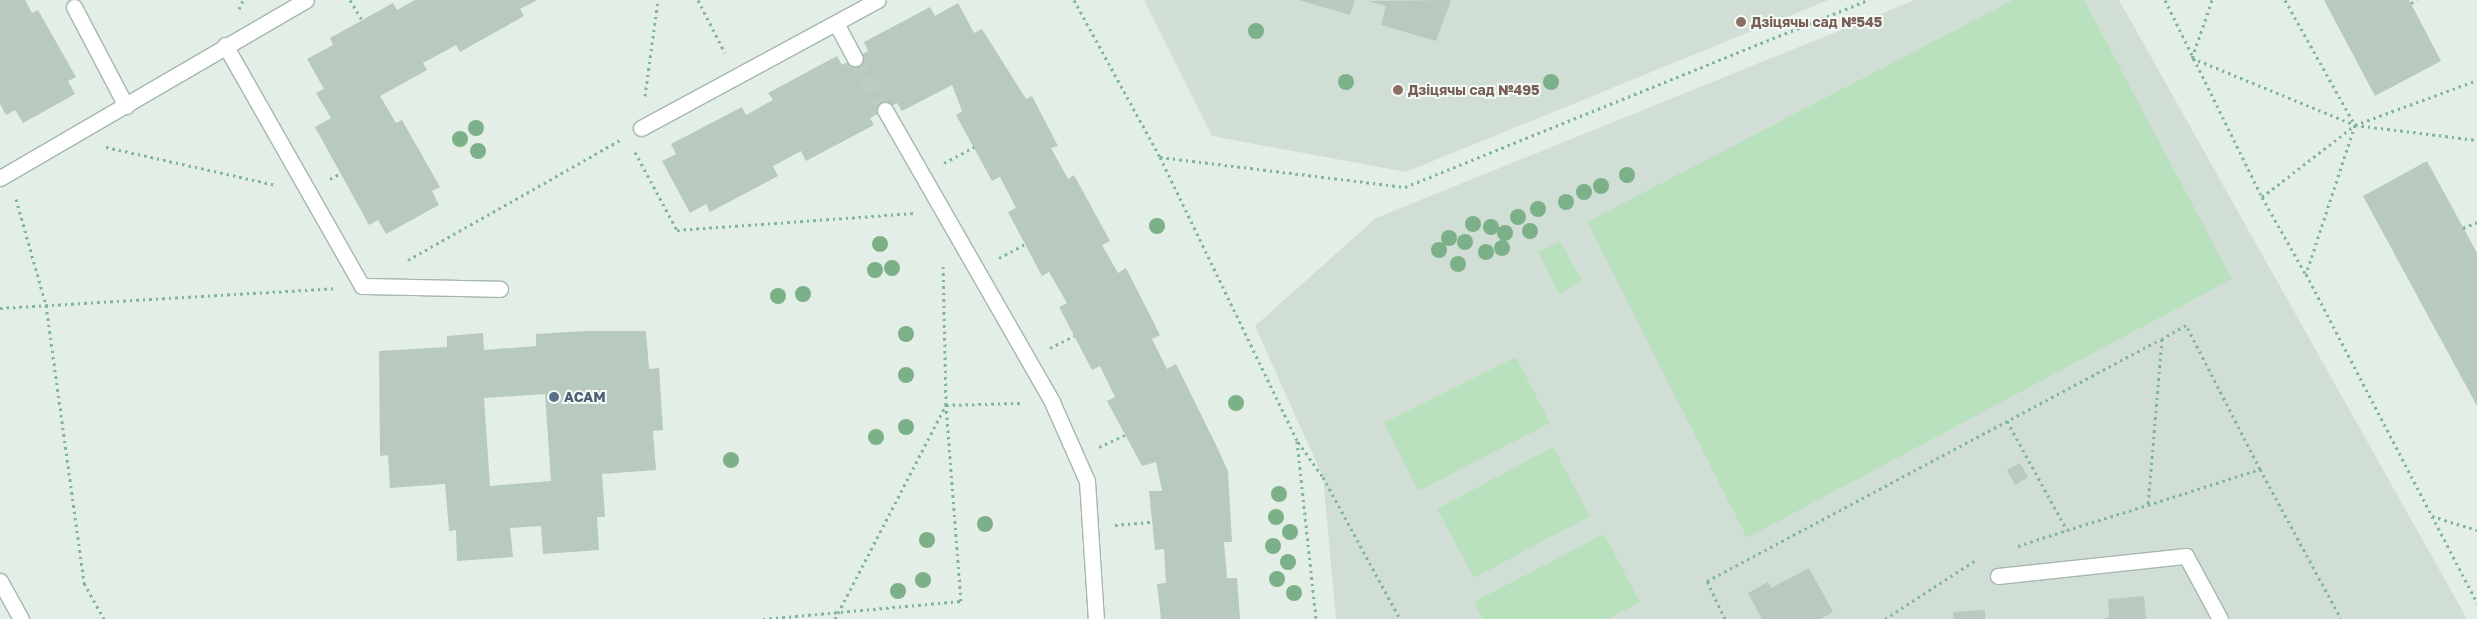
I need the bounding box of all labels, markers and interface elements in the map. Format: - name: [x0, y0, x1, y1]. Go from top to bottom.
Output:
- place label: Дзіцячы сад №545: [1751, 14, 1882, 30]
- marker: Дзіцячы сад №545: [1735, 16, 1747, 28]
- place label: Дзіцячы сад №495: [1408, 82, 1540, 98]
- marker: Дзіцячы сад №495: [1392, 84, 1404, 96]
- place label: АСАМ: [564, 389, 606, 405]
- marker: АСАМ: [548, 391, 560, 403]

